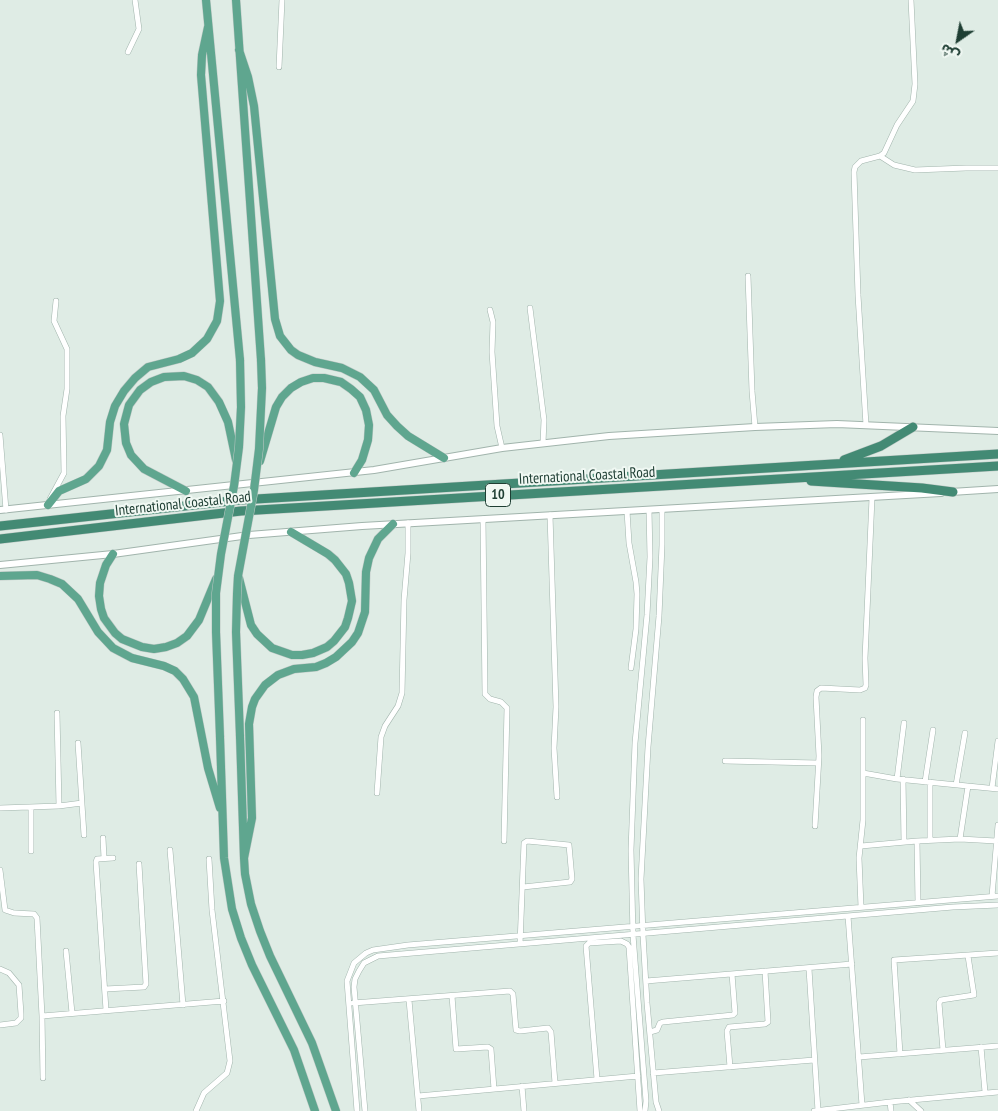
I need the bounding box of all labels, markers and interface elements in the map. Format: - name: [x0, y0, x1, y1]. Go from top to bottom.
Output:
- north arrow: [933, 15, 983, 65]
- text: ش: [937, 40, 963, 65]
- street label: International Coastal Road: [518, 463, 656, 489]
- road number: 10: [486, 484, 510, 506]
- street label: International Coastal Road: [114, 488, 252, 520]

